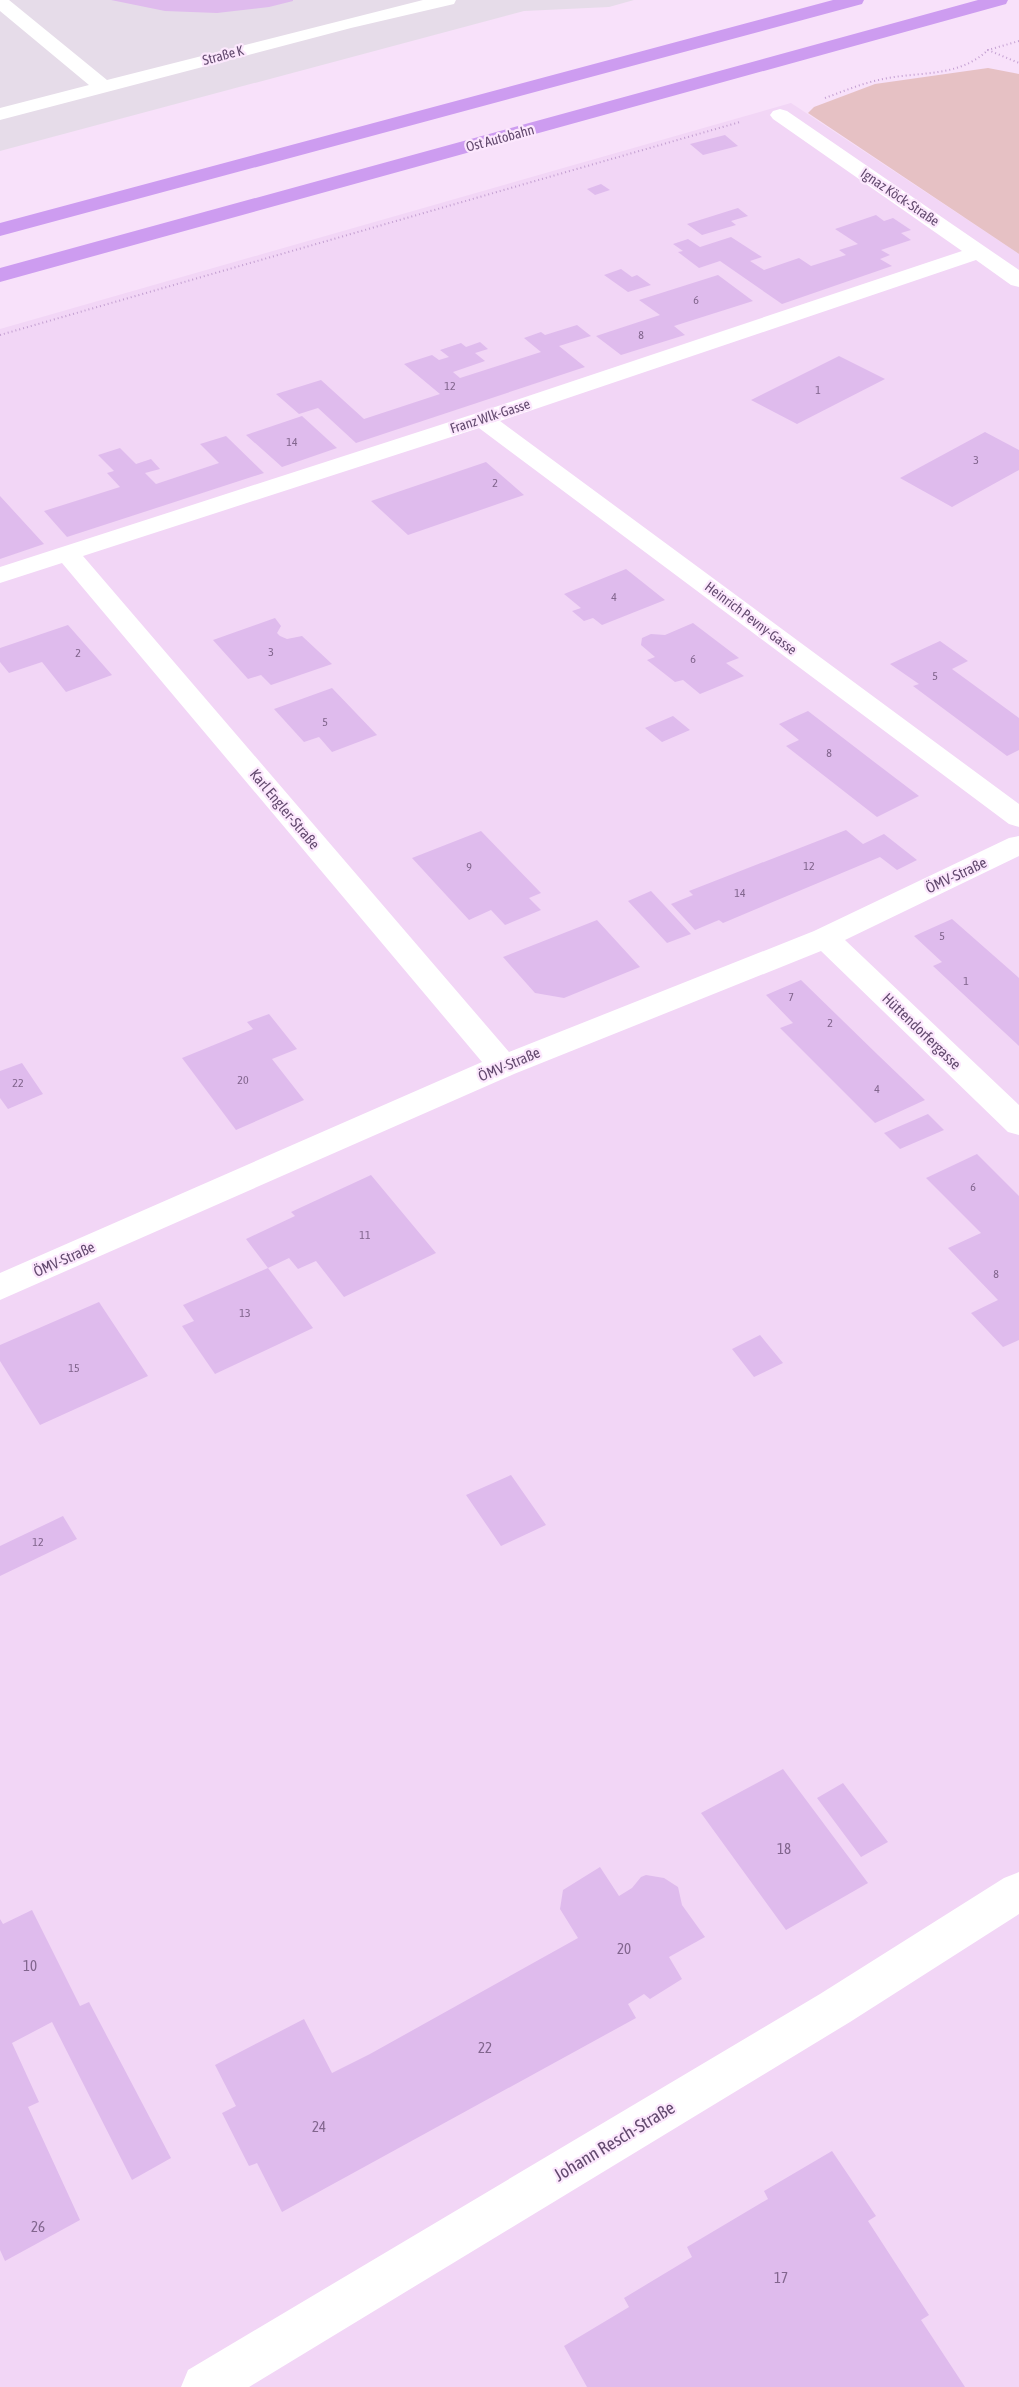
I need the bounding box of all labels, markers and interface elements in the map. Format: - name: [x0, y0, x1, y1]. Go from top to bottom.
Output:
- street label: Straße K: [201, 42, 245, 68]
- street label: Ost Autobahn: [464, 121, 536, 155]
- street label: Ignaz Köck-Straße: [858, 165, 942, 229]
- house number: 6: [693, 293, 699, 307]
- house number: 8: [638, 328, 644, 342]
- house number: 12: [444, 379, 456, 393]
- house number: 1: [815, 383, 821, 397]
- street label: Franz Wlk-Gasse: [448, 396, 532, 436]
- house number: 14: [286, 435, 298, 449]
- house number: 3: [973, 453, 979, 467]
- house number: 2: [492, 476, 498, 490]
- street label: Heinrich Pevny-Gasse: [702, 578, 800, 658]
- house number: 4: [611, 590, 617, 604]
- house number: 3: [268, 645, 274, 659]
- house number: 2: [75, 646, 81, 660]
- house number: 6: [690, 652, 696, 666]
- house number: 5: [932, 669, 938, 683]
- house number: 5: [322, 715, 328, 729]
- house number: 8: [826, 746, 832, 760]
- street label: Karl Engler-Straße: [247, 766, 323, 853]
- street label: ÖMV-Straße: [923, 853, 989, 897]
- house number: 12: [803, 859, 815, 873]
- house number: 9: [466, 860, 472, 874]
- house number: 14: [734, 886, 746, 900]
- house number: 5: [939, 929, 945, 943]
- house number: 1: [963, 974, 969, 988]
- street label: Hüttendorfergasse: [879, 989, 965, 1073]
- house number: 7: [788, 990, 794, 1004]
- house number: 2: [827, 1016, 833, 1030]
- street label: ÖMV-Straße: [476, 1043, 543, 1085]
- house number: 20: [237, 1073, 249, 1087]
- house number: 22: [12, 1076, 24, 1090]
- house number: 4: [874, 1082, 880, 1096]
- house number: 6: [970, 1180, 976, 1194]
- house number: 11: [359, 1228, 371, 1242]
- street label: ÖMV-Straße: [31, 1238, 97, 1280]
- house number: 8: [993, 1267, 999, 1281]
- house number: 13: [239, 1306, 251, 1320]
- house number: 15: [68, 1361, 80, 1375]
- house number: 12: [32, 1535, 44, 1549]
- house number: 18: [777, 1840, 791, 1857]
- house number: 20: [617, 1940, 631, 1957]
- house number: 10: [23, 1957, 37, 1974]
- house number: 22: [478, 2039, 492, 2056]
- street label: Johann Resch-Straße: [550, 2097, 678, 2185]
- house number: 24: [312, 2118, 326, 2135]
- house number: 26: [31, 2218, 45, 2235]
- house number: 17: [774, 2269, 788, 2286]

